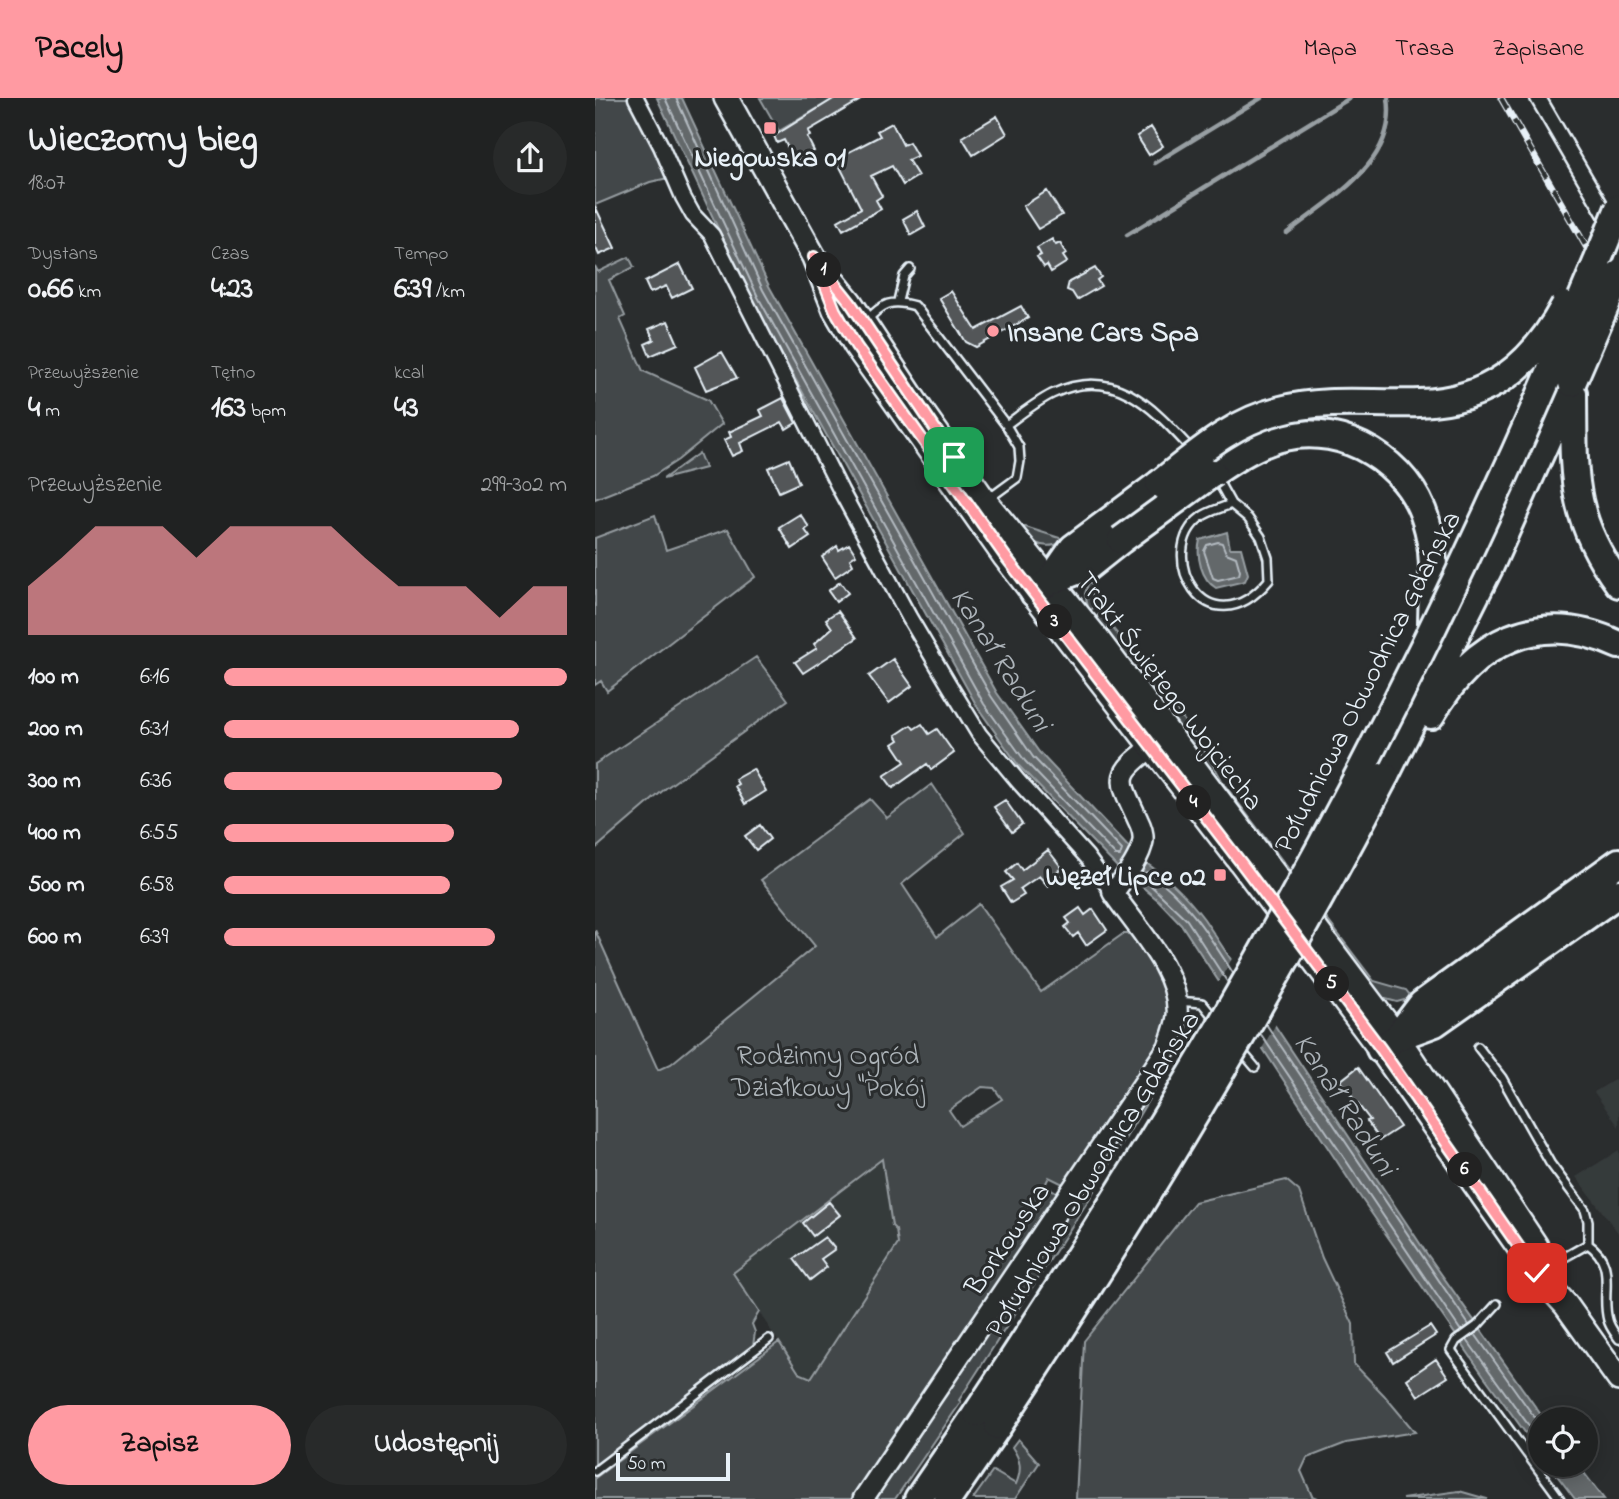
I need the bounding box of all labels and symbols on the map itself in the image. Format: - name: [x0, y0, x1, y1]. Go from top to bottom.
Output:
- marker: Niegowska 01: [762, 120, 778, 136]
- place label: Niegowska 01: [694, 139, 846, 181]
- pin: 1: [807, 252, 841, 288]
- place label: Insane Cars Spa: [1007, 314, 1199, 355]
- marker: Insane Cars Spa: [985, 323, 1001, 339]
- pin: [924, 427, 984, 487]
- street label: Południowa Obwodnica Gdańska: [1265, 504, 1473, 861]
- street label: Trakt Świętego Wojciecha: [1064, 564, 1272, 821]
- water label: Kanał Raduni: [938, 580, 1063, 744]
- pin: 3: [1037, 604, 1072, 640]
- pin: 4: [1177, 786, 1211, 820]
- place label: Węzeł Lipce 02: [1046, 858, 1206, 899]
- marker: Węzeł Lipce 02: [1212, 867, 1228, 883]
- pin: 5: [1315, 966, 1349, 1001]
- street label: Południowa Obwodnica Gdańska: [976, 1003, 1212, 1346]
- water label: Kanał Raduni: [1281, 1025, 1408, 1188]
- park label: Rodzinny Ogród Działkowy "Pokój: [730, 1037, 926, 1110]
- pin: 6: [1447, 1152, 1483, 1188]
- street label: Borkowska: [955, 1175, 1062, 1306]
- pin: [1507, 1243, 1567, 1303]
- scale bar: [616, 1450, 730, 1482]

